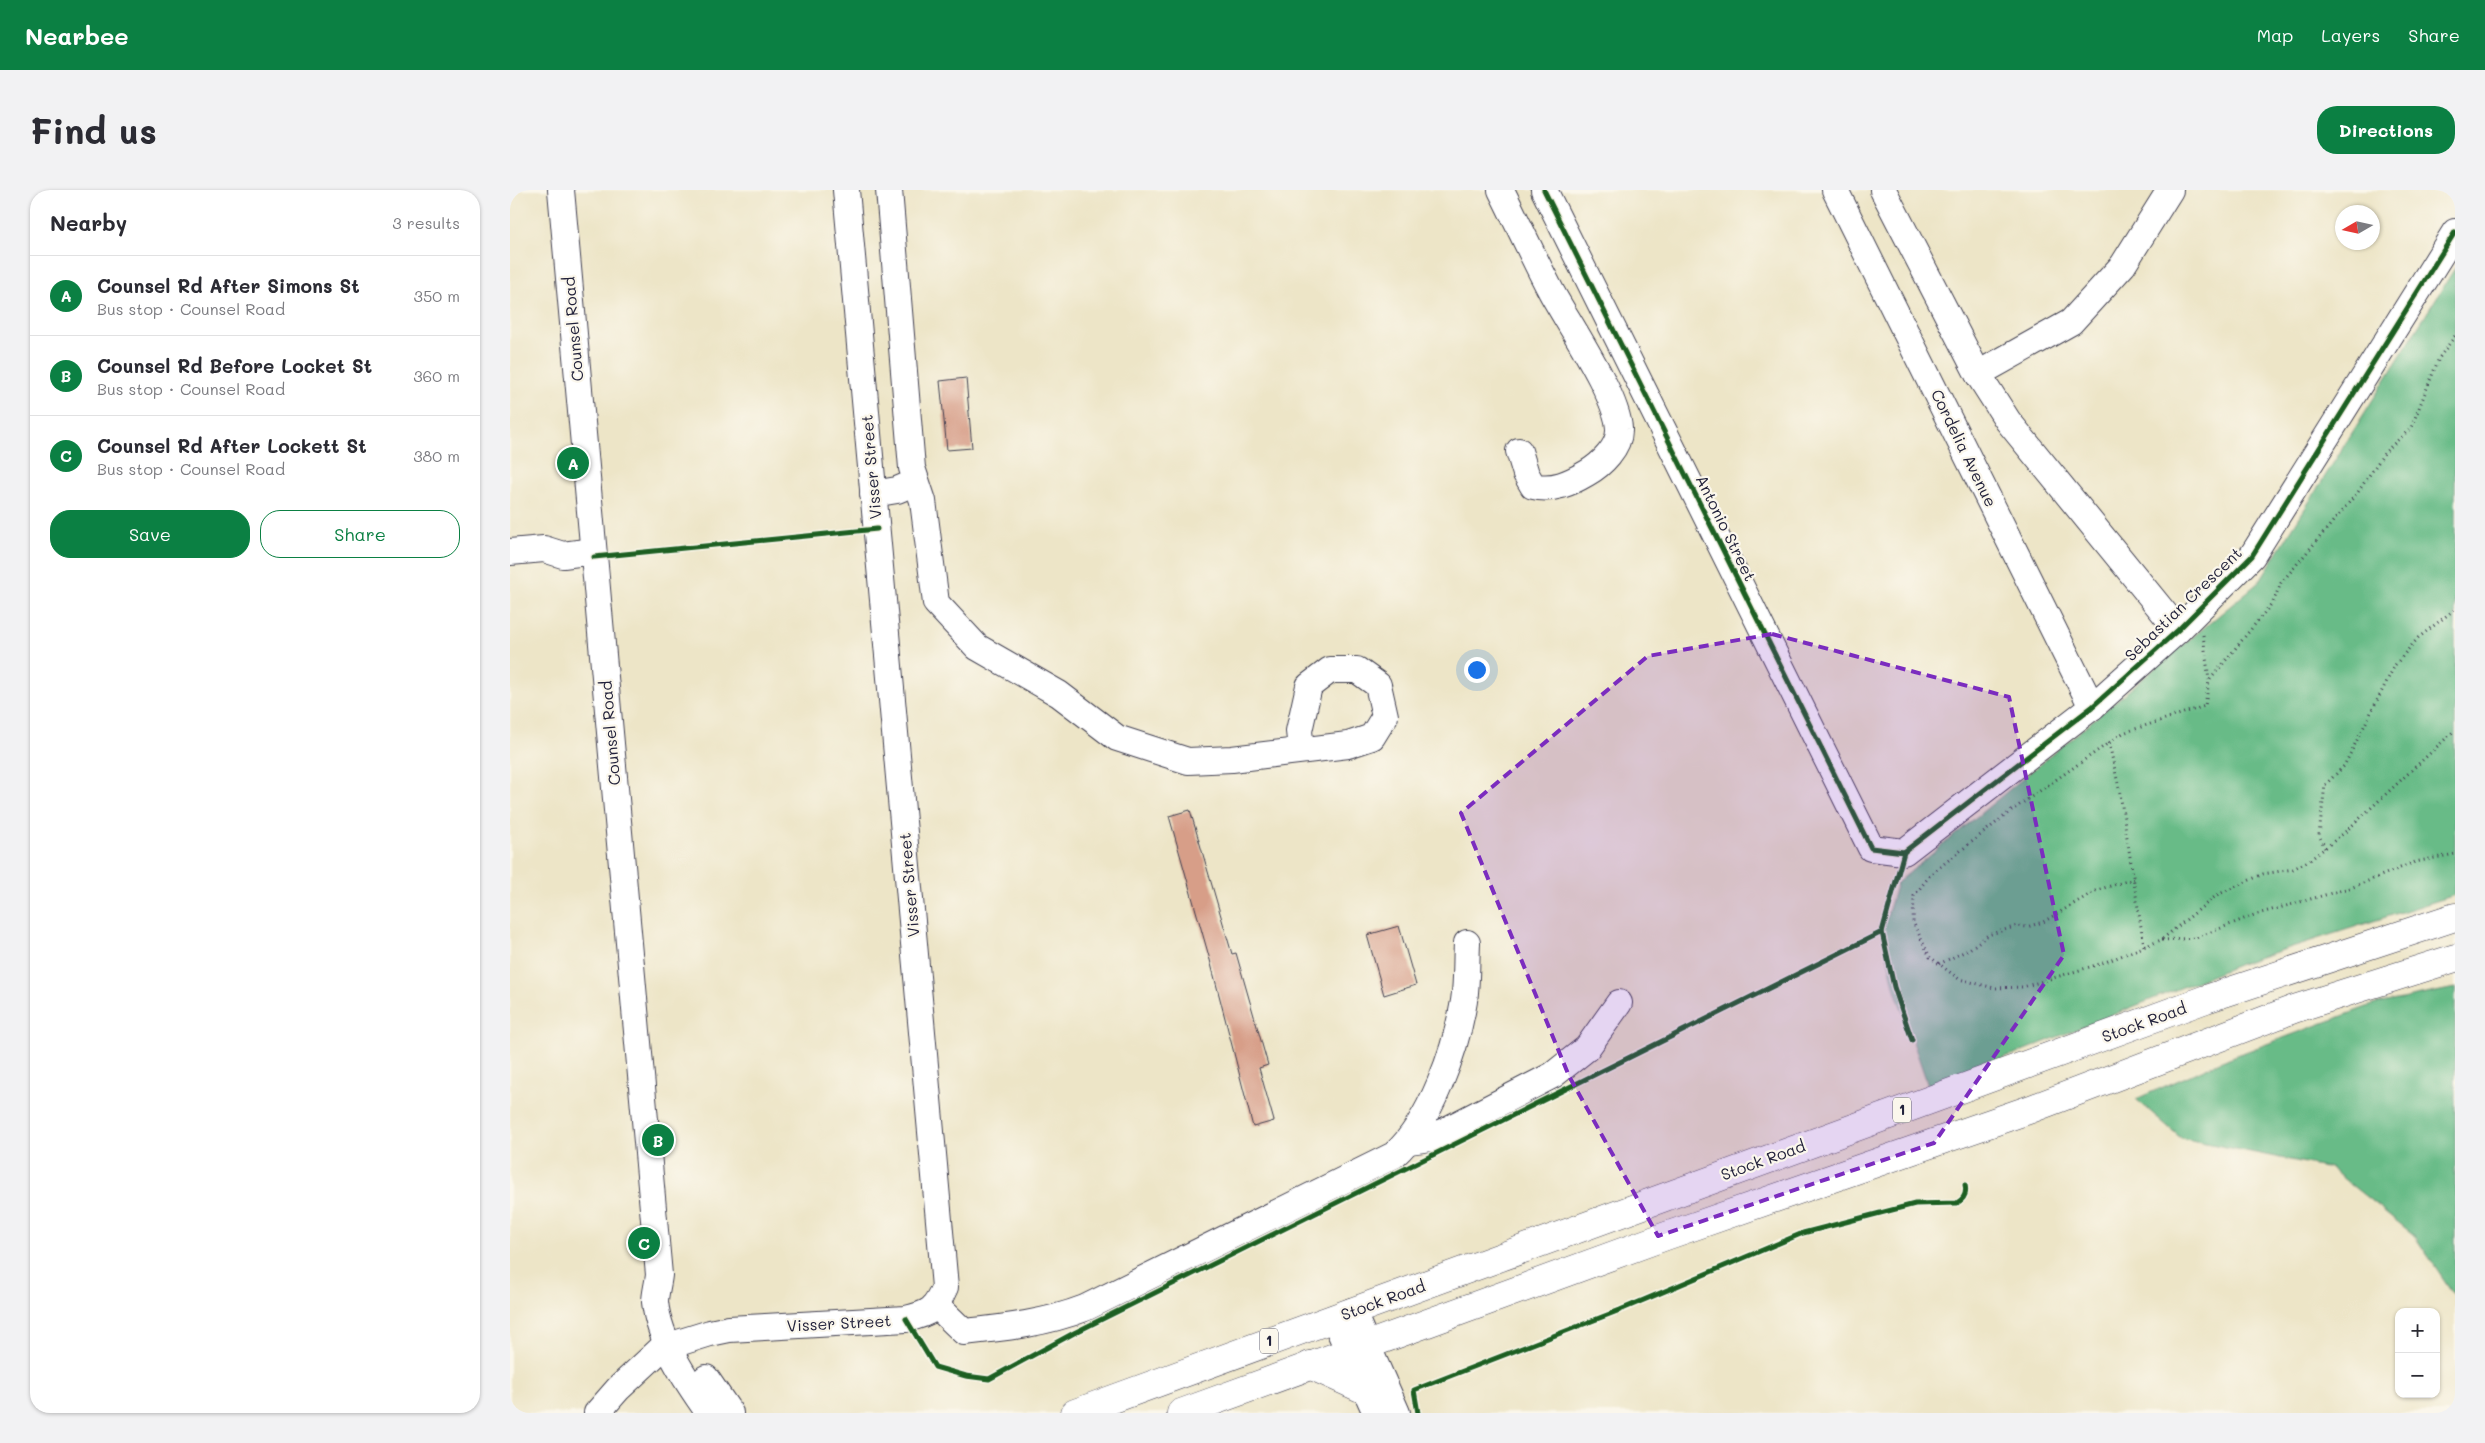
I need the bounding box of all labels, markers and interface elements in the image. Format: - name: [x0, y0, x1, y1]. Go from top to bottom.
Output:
- text: Nearbee: [25, 20, 129, 51]
- text: Map: [2257, 23, 2293, 47]
- text: Layers: [2321, 23, 2380, 47]
- text: Share: [2408, 23, 2460, 47]
- button: Directions: [2317, 106, 2455, 154]
- text: Find us: [30, 107, 157, 153]
- north arrow: [2335, 205, 2380, 250]
- text: Nearby: [50, 209, 127, 236]
- text: 3 results: [392, 212, 460, 233]
- text: Counsel Rd After Simons St: [97, 273, 360, 298]
- street label: Counsel Road: [557, 276, 588, 382]
- text: A: [60, 285, 72, 306]
- text: 350 m: [414, 285, 460, 306]
- text: Bus stop · Counsel Road: [97, 298, 285, 319]
- text: Counsel Rd Before Locket St: [97, 353, 372, 378]
- text: B: [61, 365, 71, 386]
- text: 360 m: [413, 365, 460, 386]
- text: Bus stop · Counsel Road: [97, 378, 285, 399]
- street label: Cordelia Avenue: [1927, 385, 2002, 510]
- street label: Visser Street: [855, 414, 886, 520]
- text: Counsel Rd After Lockett St: [97, 433, 367, 458]
- pin: A: [557, 444, 589, 482]
- text: C: [60, 445, 72, 466]
- text: 380 m: [413, 445, 460, 466]
- text: Bus stop · Counsel Road: [97, 458, 285, 479]
- street label: Antonio Street: [1692, 471, 1761, 584]
- button: Save: [50, 510, 250, 558]
- button: Share: [260, 510, 460, 558]
- street label: Sebastian Crescent: [2120, 542, 2246, 665]
- your location: [1464, 657, 1490, 683]
- street label: Counsel Road: [594, 680, 625, 786]
- street label: Visser Street: [893, 832, 924, 938]
- street label: Stock Road: [2099, 997, 2189, 1047]
- road number: 1: [1893, 1098, 1911, 1122]
- pin: B: [642, 1121, 674, 1159]
- street label: Stock Road: [1718, 1135, 1808, 1185]
- pin: C: [628, 1224, 660, 1262]
- street label: Stock Road: [1338, 1275, 1428, 1325]
- map controls: [2395, 1308, 2440, 1398]
- button: +: [2395, 1308, 2440, 1353]
- street label: Visser Street: [786, 1309, 892, 1336]
- road number: 1: [1260, 1328, 1278, 1354]
- button: −: [2395, 1353, 2440, 1398]

